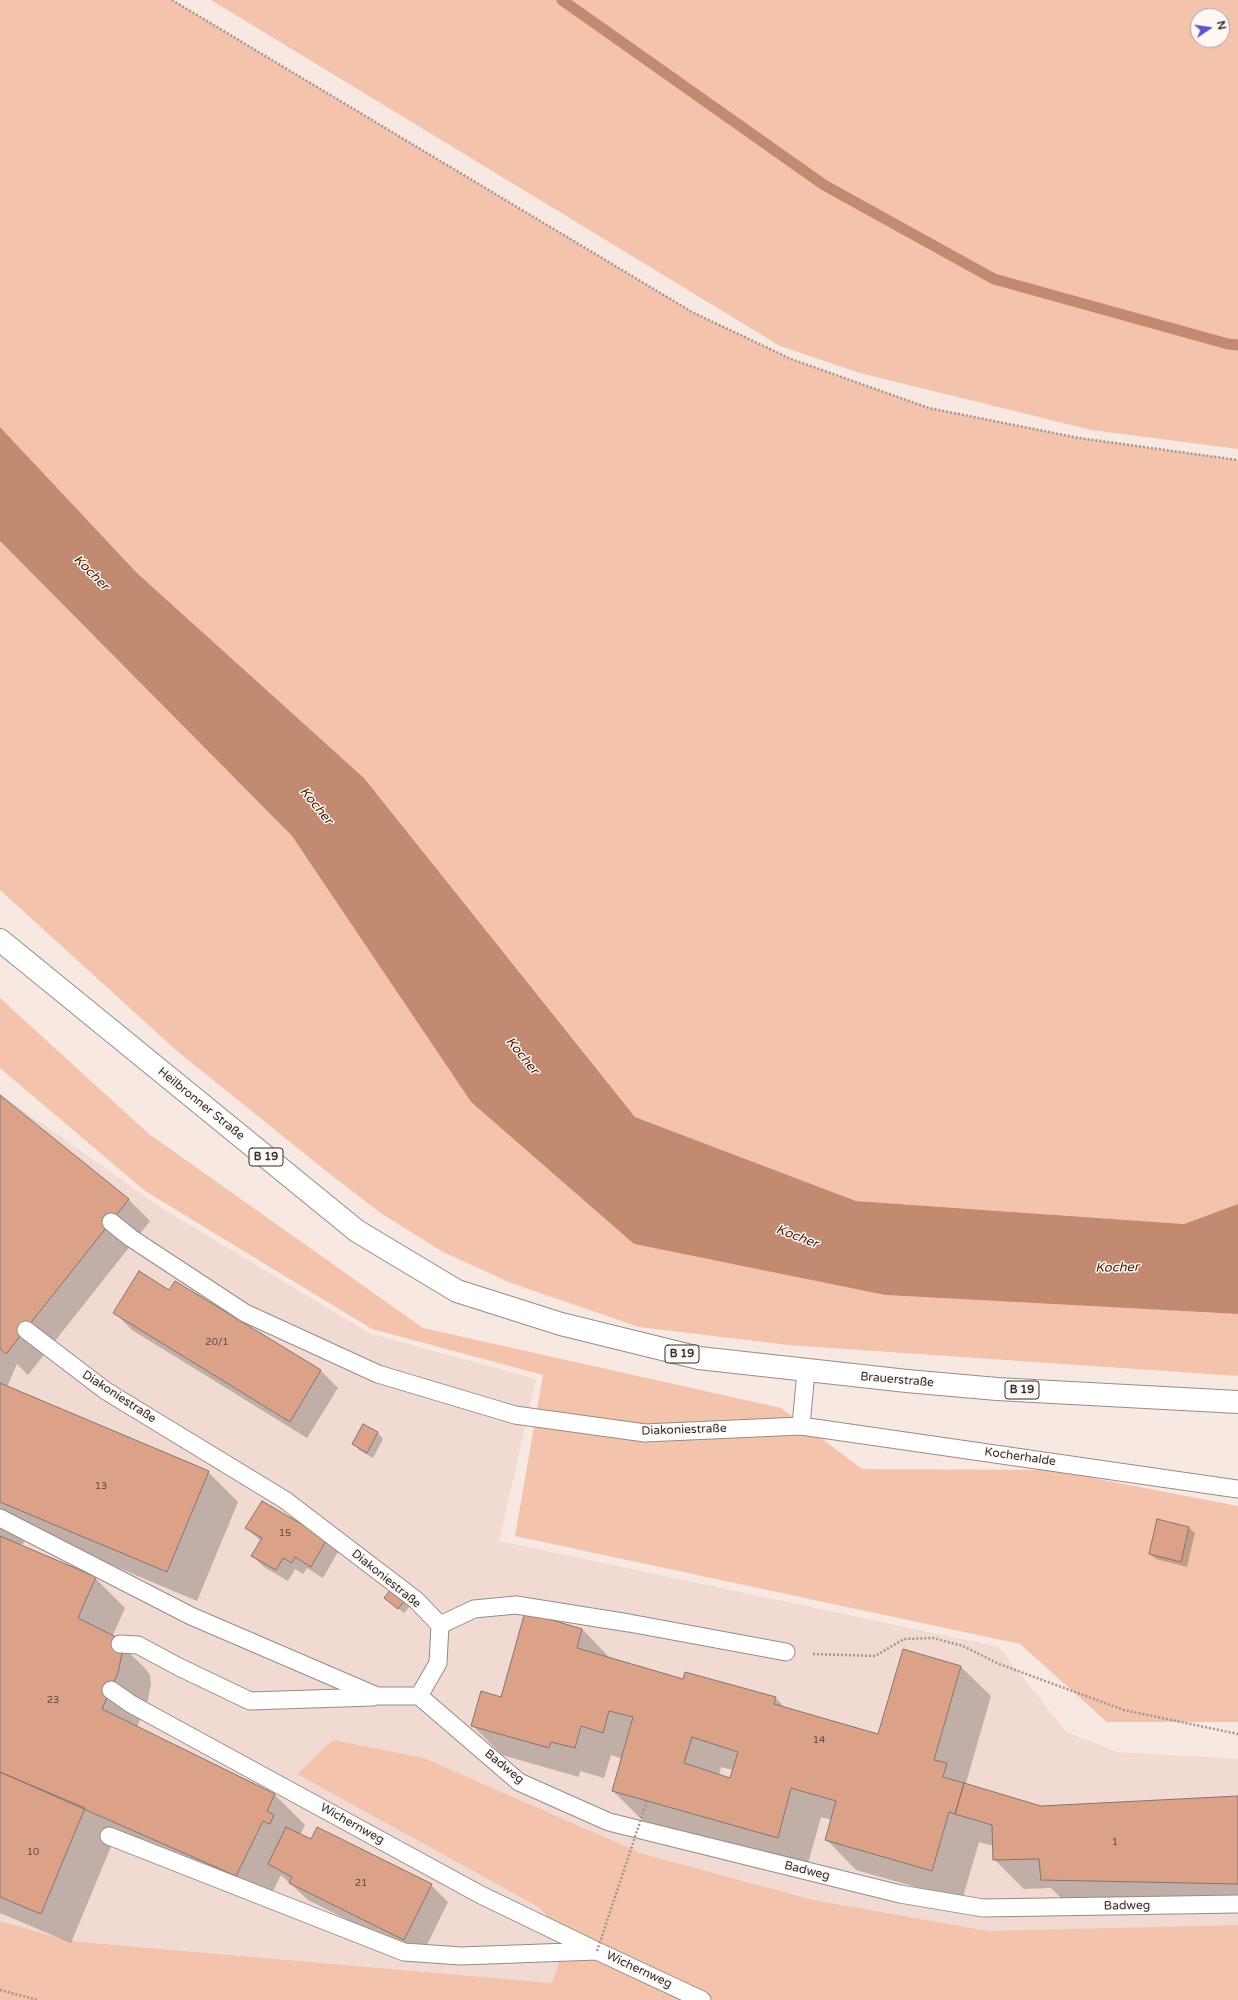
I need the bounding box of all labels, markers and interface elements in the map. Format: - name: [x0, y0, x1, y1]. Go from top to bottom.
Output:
- north arrow: [1190, 8, 1230, 48]
- text: N: [1214, 20, 1229, 31]
- water label: Kocher: [70, 552, 112, 594]
- water label: Kocher: [296, 784, 336, 828]
- water label: Kocher: [502, 1034, 542, 1078]
- street label: Heilbronner Straße: [155, 1065, 247, 1143]
- road number: B 19: [249, 1148, 283, 1166]
- water label: Kocher: [774, 1222, 820, 1252]
- water label: Kocher: [1095, 1260, 1139, 1276]
- house number: 20/1: [205, 1336, 229, 1348]
- road number: B 19: [665, 1345, 699, 1363]
- street label: Diakoniestraße: [79, 1368, 159, 1426]
- street label: Brauerstraße: [860, 1370, 934, 1390]
- road number: B 19: [1005, 1381, 1039, 1399]
- street label: Diakoniestraße: [641, 1421, 727, 1439]
- street label: Kocherhalde: [983, 1445, 1057, 1469]
- house number: 13: [95, 1480, 107, 1492]
- house number: 15: [279, 1527, 291, 1539]
- street label: Diakoniestraße: [348, 1547, 424, 1611]
- house number: 23: [47, 1694, 59, 1706]
- house number: 14: [813, 1734, 825, 1746]
- street label: Badweg: [481, 1747, 527, 1787]
- street label: Wichernweg: [317, 1800, 387, 1848]
- house number: 1: [1112, 1836, 1118, 1848]
- house number: 10: [27, 1846, 39, 1858]
- street label: Badweg: [783, 1858, 831, 1884]
- house number: 21: [355, 1877, 367, 1889]
- street label: Badweg: [1104, 1898, 1150, 1914]
- street label: Wichernweg: [604, 1948, 674, 1992]

